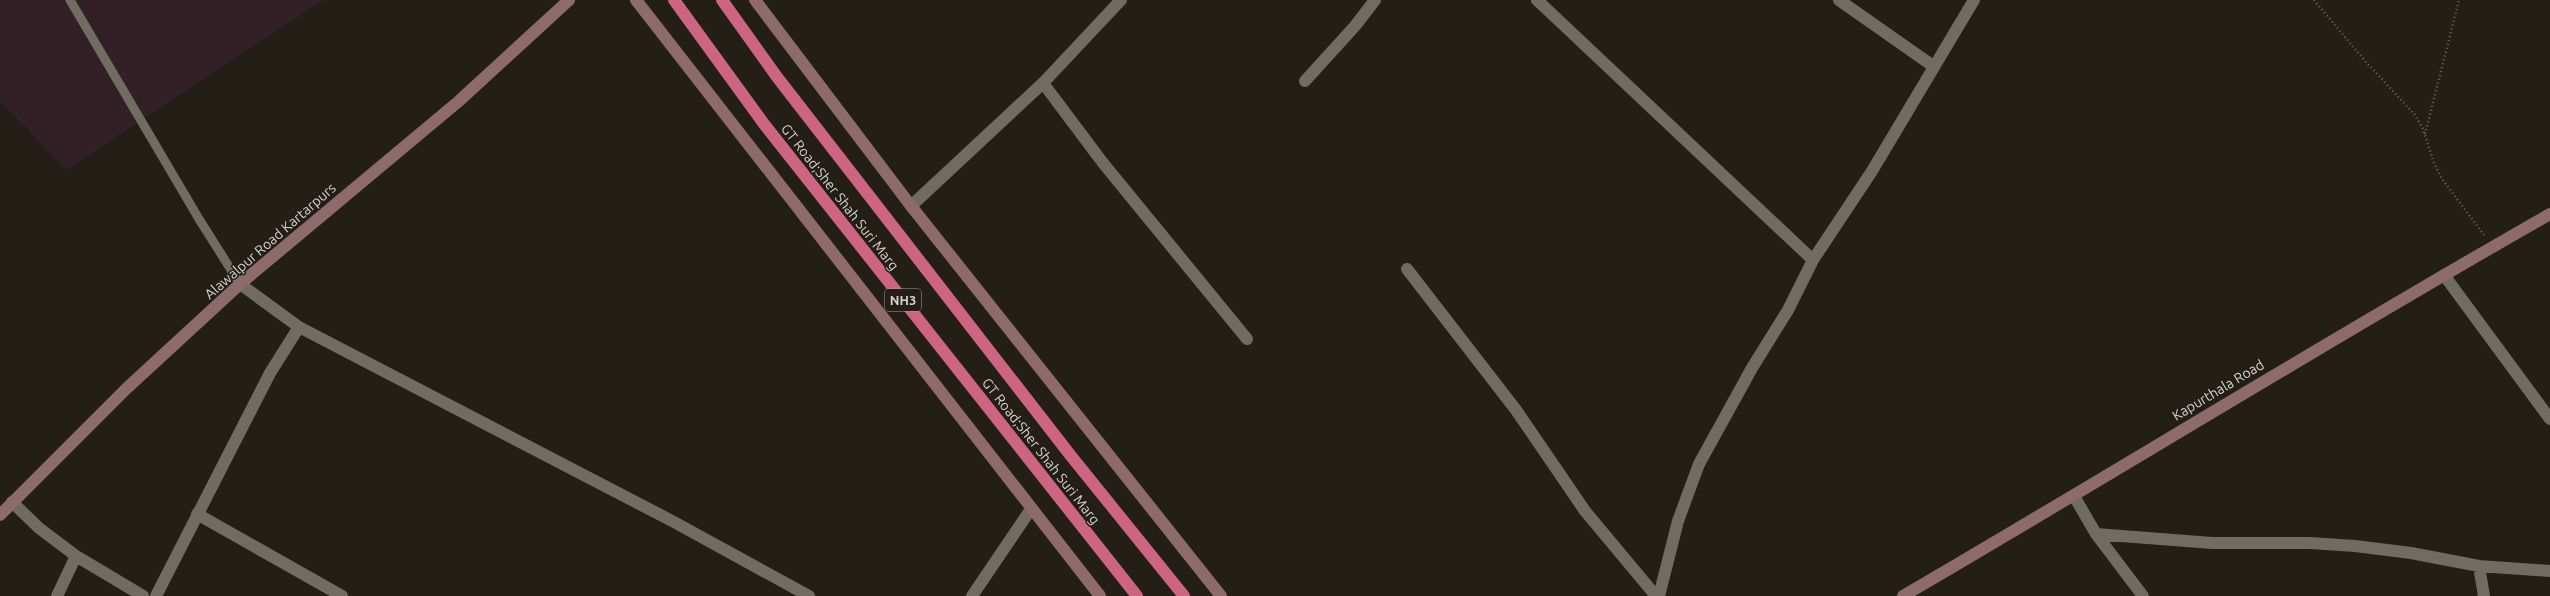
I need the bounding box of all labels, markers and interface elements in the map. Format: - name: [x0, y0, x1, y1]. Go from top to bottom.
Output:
- street label: GT Road;Sher Shah Suri Marg: [778, 121, 902, 273]
- street label: Alawalpur Road Kartarpurs: [201, 180, 339, 302]
- road number: NH3: [885, 289, 921, 311]
- street label: Kapurthala Road: [2169, 356, 2267, 424]
- street label: GT Road;Sher Shah Suri Marg: [979, 375, 1103, 527]

